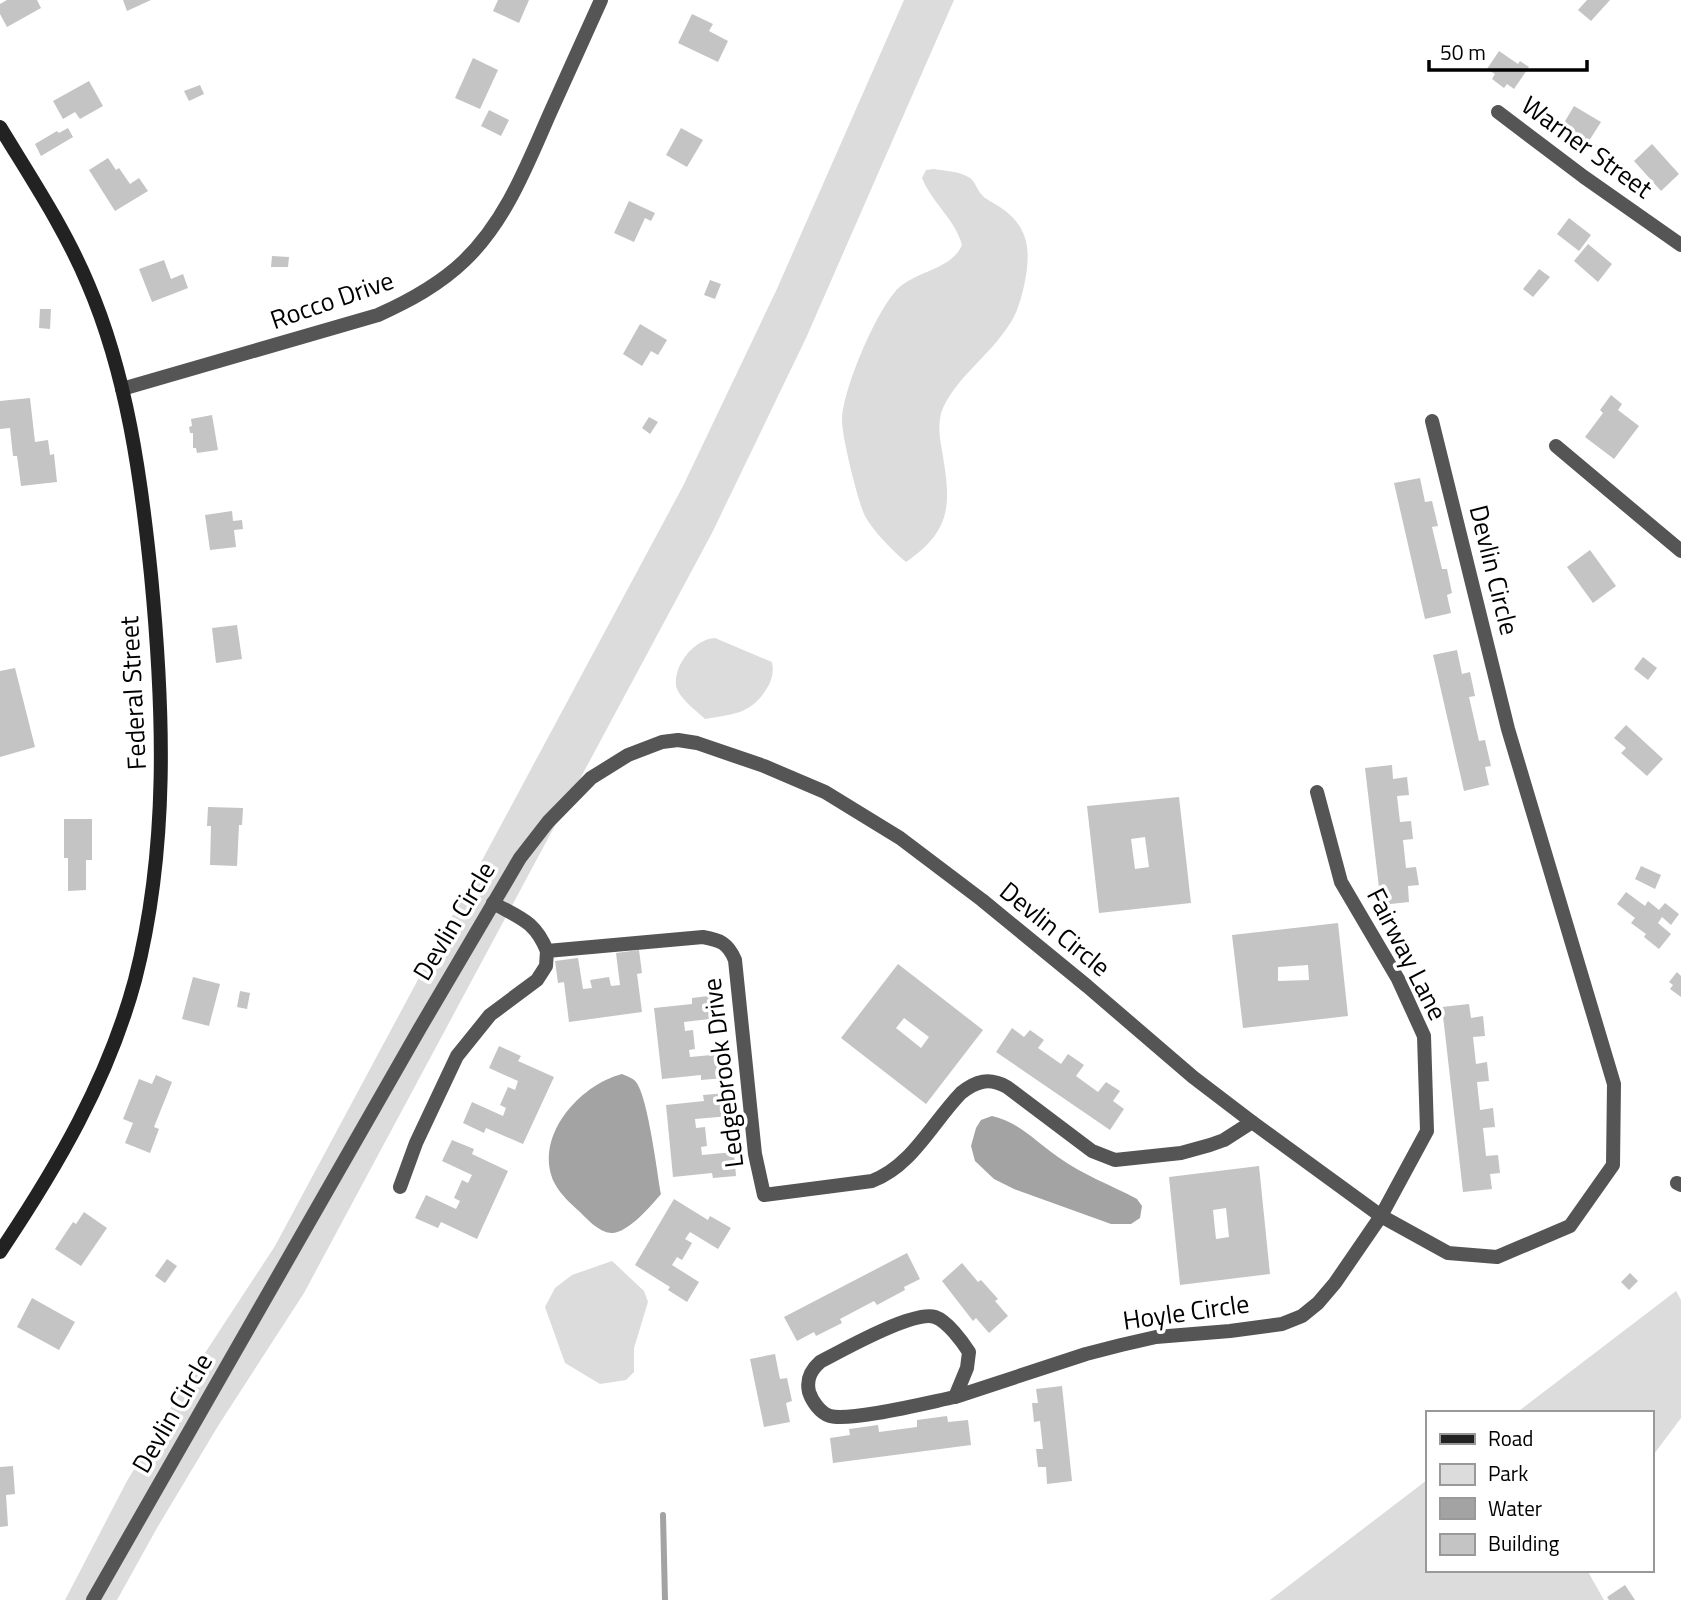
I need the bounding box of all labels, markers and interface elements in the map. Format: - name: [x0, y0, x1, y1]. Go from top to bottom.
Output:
- scale bar: [1429, 28, 1586, 72]
- text: 50 m: [1440, 36, 1486, 68]
- street label: Warner Street: [1514, 86, 1661, 207]
- street label: Rocco Drive: [265, 260, 399, 339]
- street label: Devlin Circle: [1460, 501, 1529, 639]
- street label: Federal Street: [109, 615, 156, 771]
- street label: Devlin Circle: [403, 854, 504, 988]
- street label: Devlin Circle: [992, 872, 1119, 986]
- street label: Fairway Lane: [1357, 881, 1458, 1027]
- street label: Ledgebrook Drive: [692, 976, 753, 1170]
- street label: Hoyle Circle: [1120, 1283, 1252, 1340]
- street label: Devlin Circle: [122, 1346, 222, 1480]
- legend: [1426, 1411, 1653, 1572]
- text: Road: [1488, 1422, 1533, 1454]
- text: Park: [1488, 1457, 1528, 1489]
- text: Water: [1488, 1492, 1542, 1524]
- text: Building: [1488, 1527, 1560, 1559]

